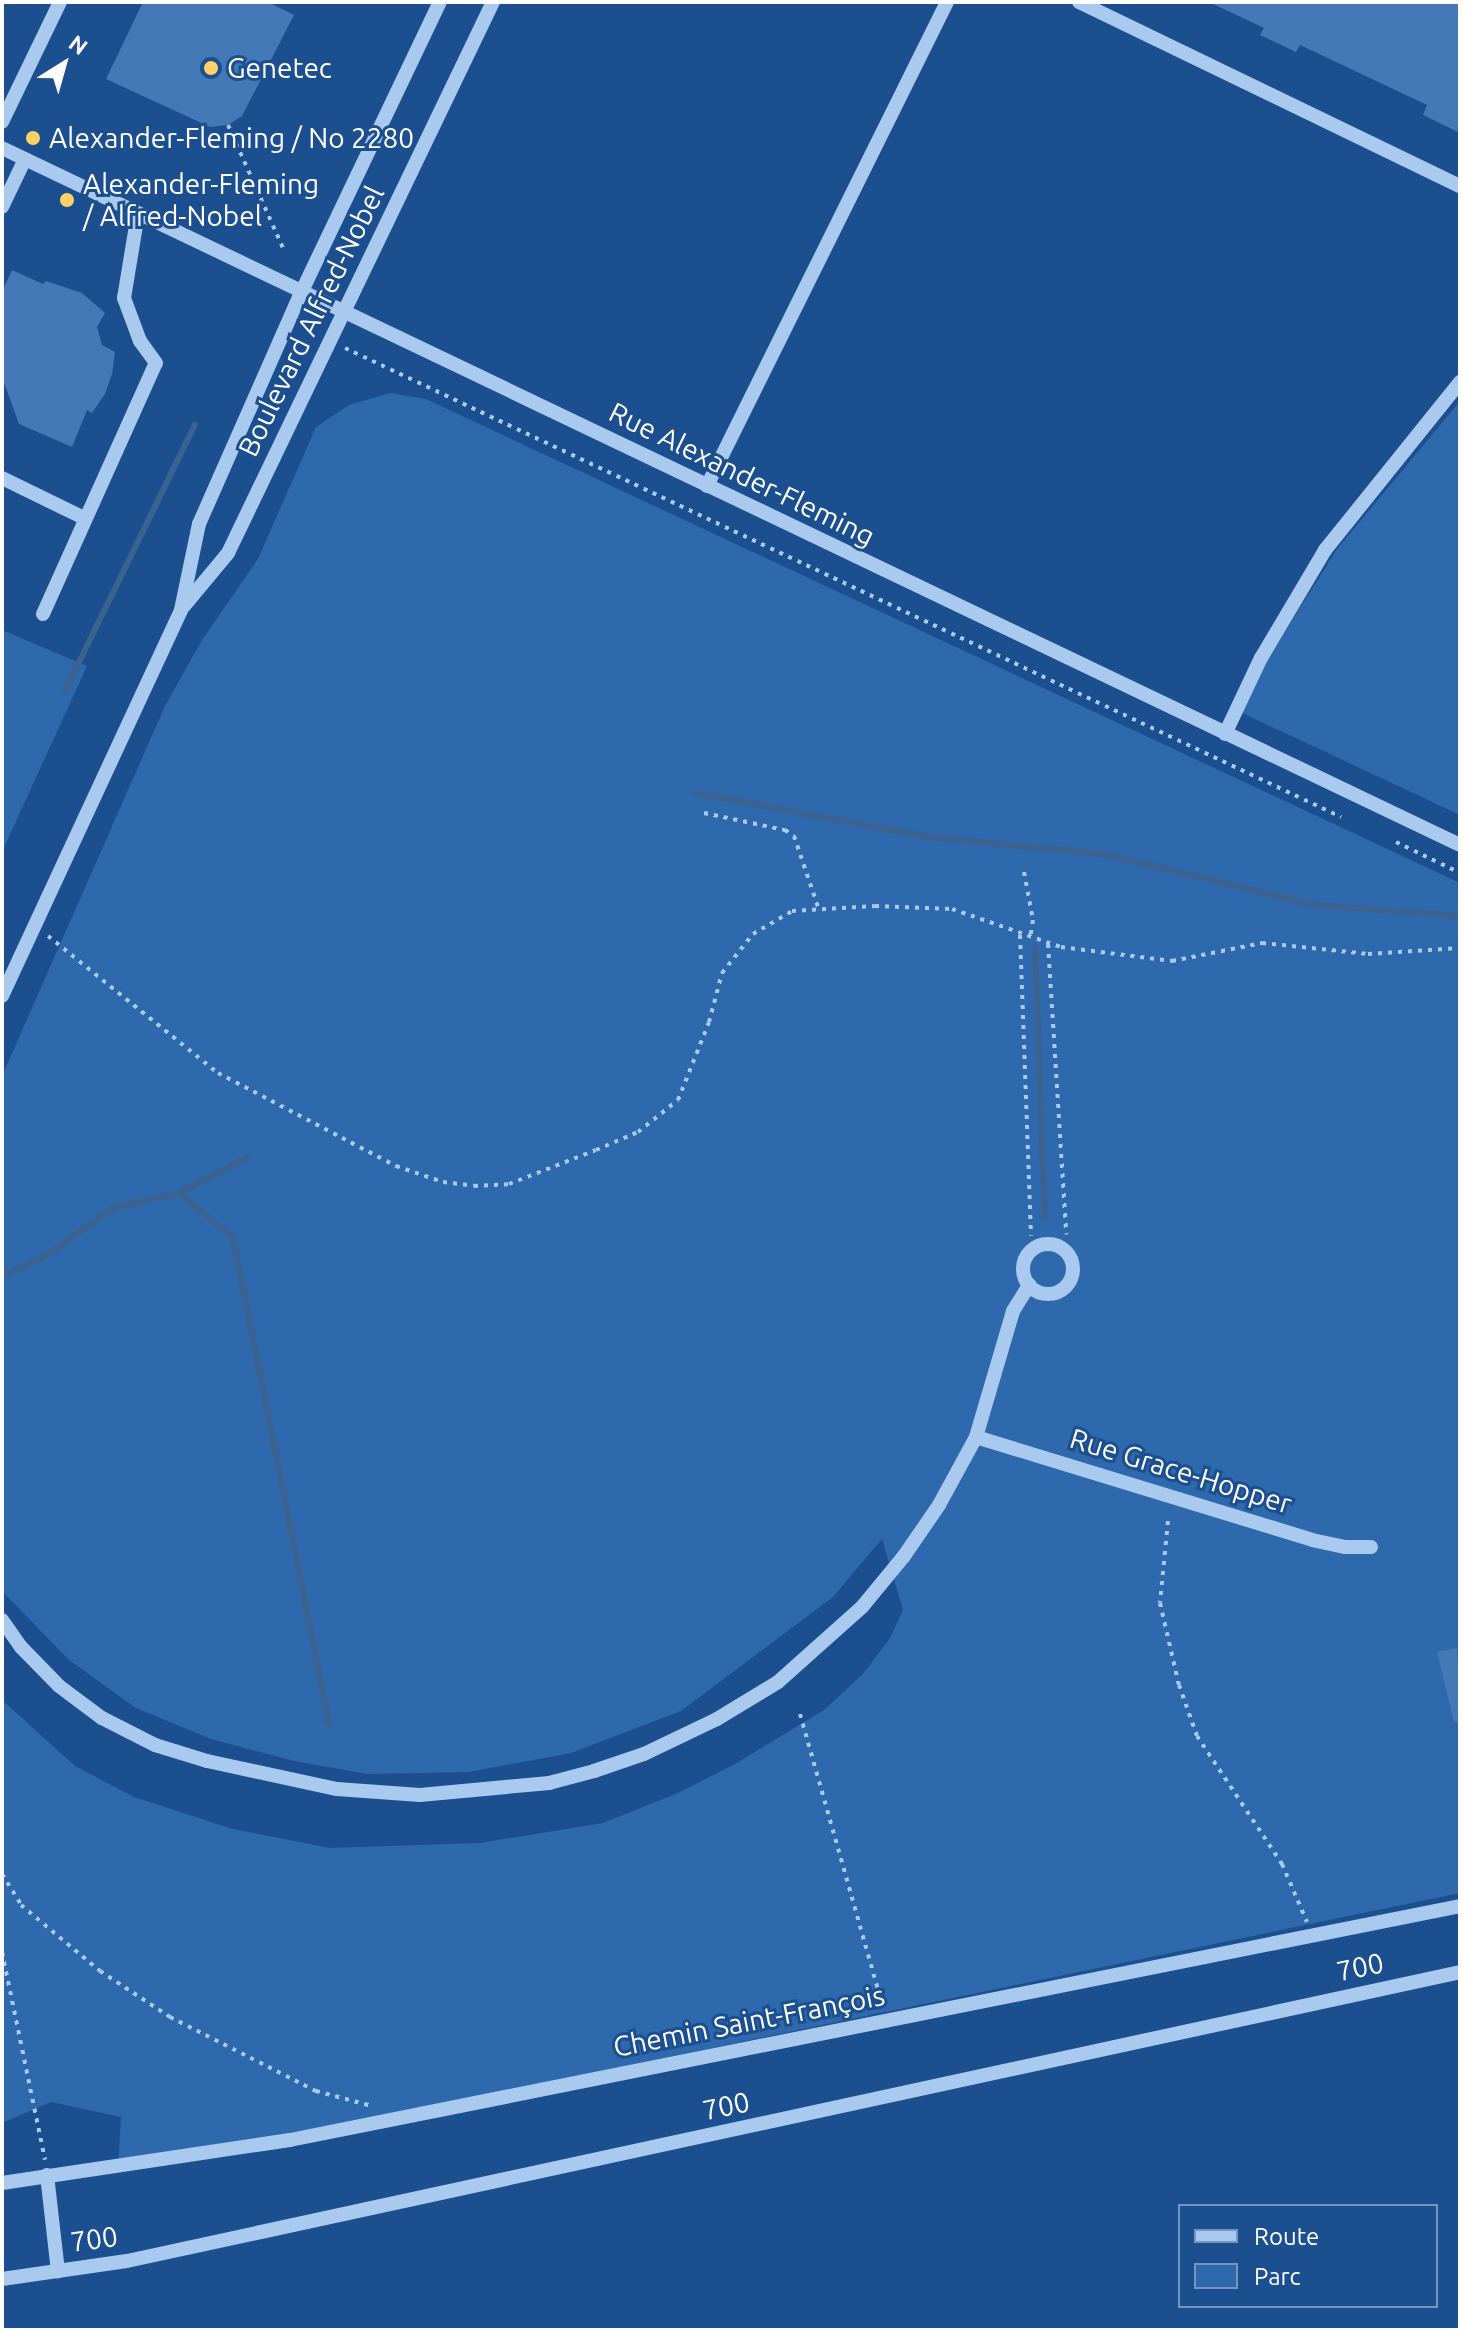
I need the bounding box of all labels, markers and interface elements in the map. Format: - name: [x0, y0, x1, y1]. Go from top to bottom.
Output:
- north arrow: [24, 24, 104, 104]
- text: N: [65, 30, 93, 59]
- place label: Genetec: [227, 51, 332, 85]
- marker: Genetec: [202, 59, 220, 77]
- place label: Alexander-Fleming / No 2280: [49, 121, 414, 155]
- marker: Alexander-Fleming / No 2280: [24, 129, 42, 147]
- place label: Alexander-Fleming / Alfred-Nobel: [83, 167, 319, 233]
- street label: Boulevard Alfred-Nobel: [231, 180, 391, 462]
- marker: Alexander-Fleming / Alfred-Nobel: [58, 191, 76, 209]
- street label: Rue Alexander-Fleming: [604, 395, 880, 553]
- street label: Rue Grace-Hopper: [1066, 1421, 1296, 1521]
- street label: 700: [1333, 1946, 1387, 1988]
- street label: Chemin Saint-François: [610, 1978, 888, 2064]
- street label: 700: [699, 2085, 753, 2127]
- legend: [1178, 2204, 1438, 2308]
- street label: 700: [68, 2219, 120, 2259]
- text: Route: [1254, 2223, 1319, 2250]
- text: Parc: [1254, 2263, 1301, 2290]

